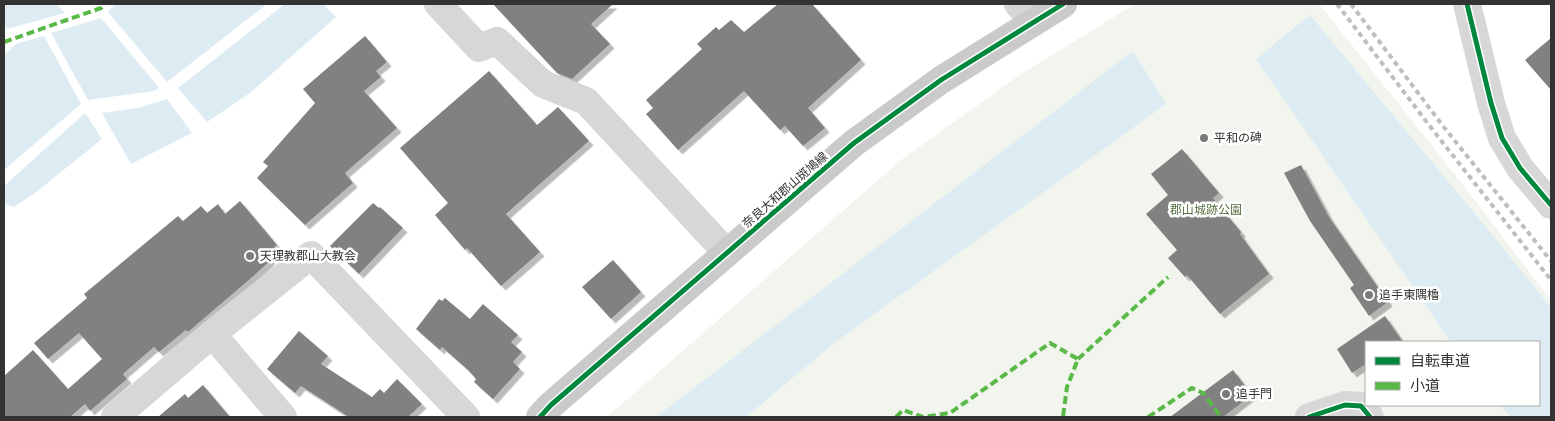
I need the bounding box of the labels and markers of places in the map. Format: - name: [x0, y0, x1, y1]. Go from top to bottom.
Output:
- place label: 平和の碑: [1214, 130, 1262, 146]
- marker: 平和の碑: [1198, 132, 1210, 144]
- place label: 天理教郡山大教会: [260, 248, 356, 264]
- marker: 天理教郡山大教会: [244, 250, 256, 262]
- place label: 追手東隅櫓: [1379, 287, 1439, 303]
- marker: 追手東隅櫓: [1363, 289, 1375, 301]
- place label: 追手門: [1236, 386, 1272, 402]
- marker: 追手門: [1220, 388, 1232, 400]

